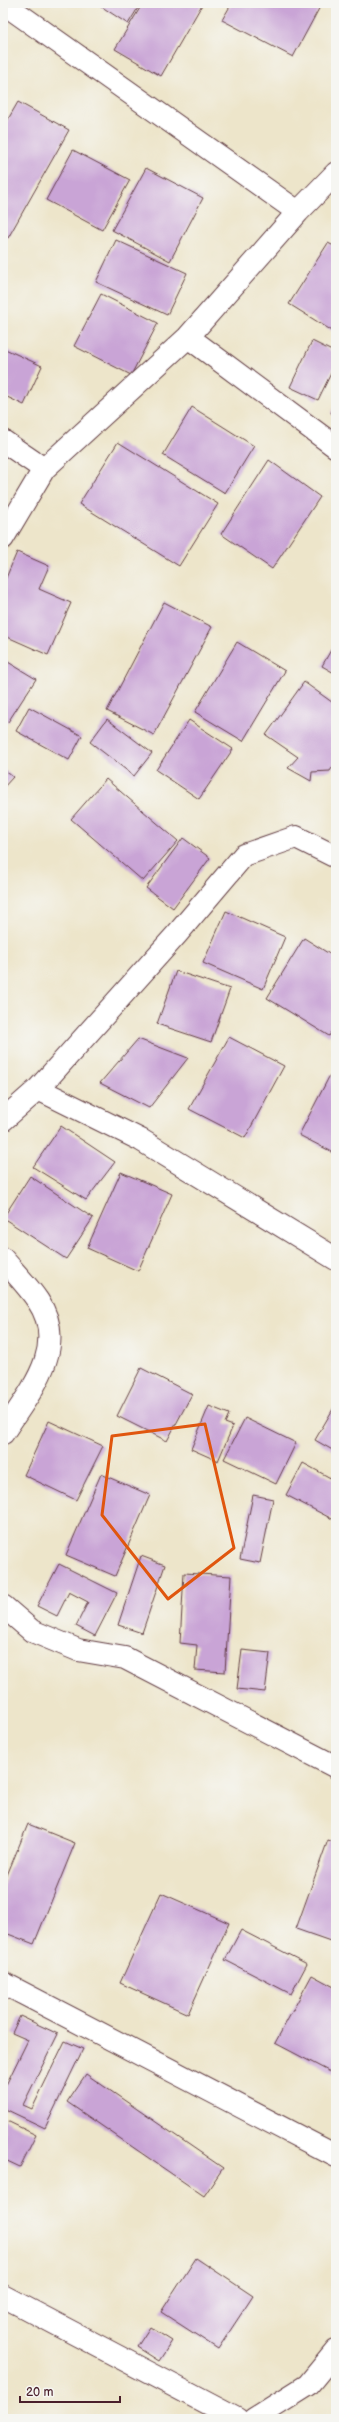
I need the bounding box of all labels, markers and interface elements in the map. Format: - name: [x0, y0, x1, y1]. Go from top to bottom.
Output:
- scale bar: [20, 2378, 120, 2404]
- text: 20 m: [26, 2385, 53, 2400]

